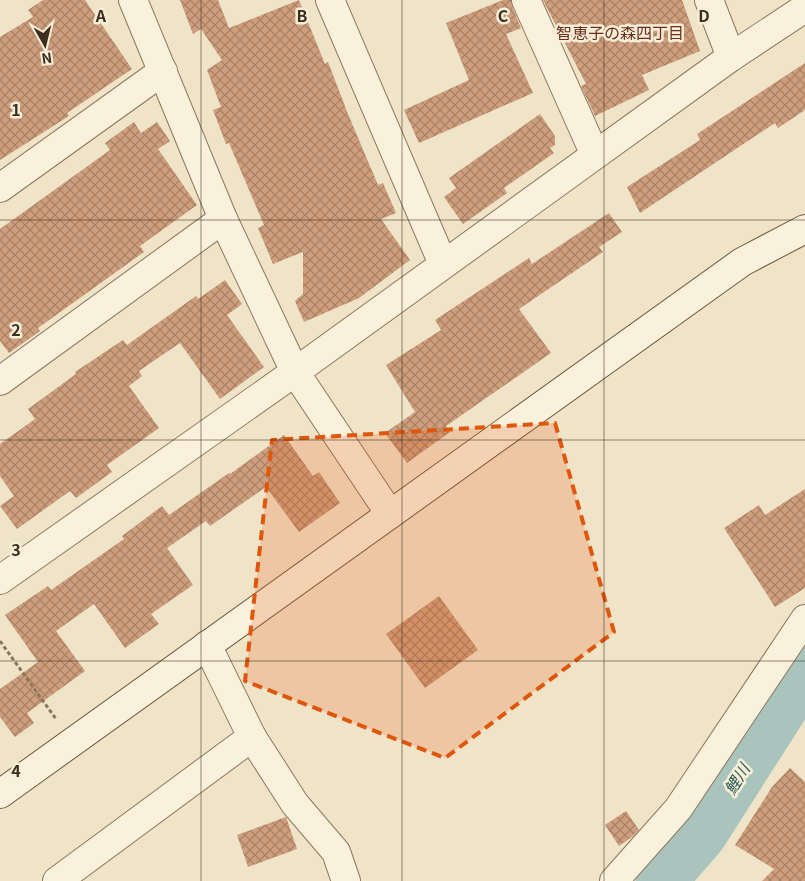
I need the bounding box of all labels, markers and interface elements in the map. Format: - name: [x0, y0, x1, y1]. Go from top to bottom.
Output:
- text: A: [95, 3, 107, 27]
- text: B: [297, 3, 308, 27]
- text: C: [498, 3, 509, 27]
- text: D: [698, 3, 710, 27]
- north arrow: [20, 20, 70, 70]
- district label: 智恵子の森四丁目: [556, 20, 684, 44]
- text: N: [40, 48, 54, 69]
- text: 1: [11, 97, 21, 121]
- text: 2: [11, 317, 21, 341]
- text: 3: [11, 537, 21, 561]
- water label: 鯉川: [717, 757, 756, 798]
- text: 4: [11, 758, 21, 782]

